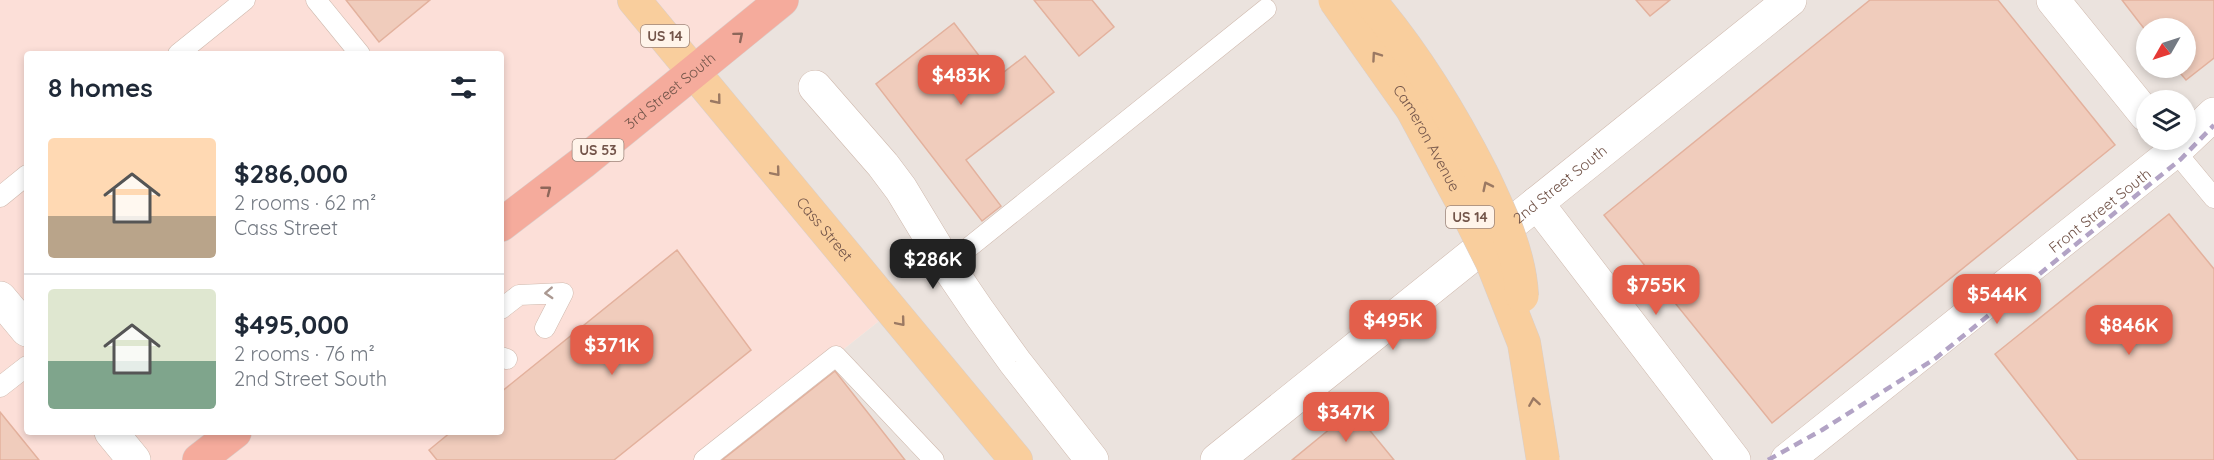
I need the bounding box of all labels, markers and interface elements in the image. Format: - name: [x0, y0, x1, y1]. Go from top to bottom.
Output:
- north arrow: [2136, 18, 2196, 78]
- map controls: [2136, 18, 2196, 150]
- road number: US 14: [641, 25, 689, 47]
- one-way arrow: [732, 33, 743, 44]
- street label: 3rd Street South: [621, 48, 719, 133]
- one-way arrow: [1372, 52, 1383, 63]
- pin: $483K: [919, 55, 1003, 106]
- text: $483K: [932, 62, 990, 87]
- text: 8 homes: [48, 71, 153, 104]
- icon: filters: [447, 71, 480, 104]
- street label: Cameron Avenue: [1389, 81, 1465, 195]
- button: layers: [2136, 90, 2196, 150]
- one-way arrow: [709, 93, 720, 104]
- road number: US 53: [572, 139, 624, 161]
- street label: 2nd Street South: [1509, 141, 1611, 228]
- text: $286,000: [234, 157, 348, 190]
- icon: home: [96, 162, 168, 234]
- street label: Front Street South: [2045, 164, 2155, 257]
- one-way arrow: [769, 165, 780, 176]
- one-way arrow: [1483, 181, 1495, 192]
- one-way arrow: [541, 186, 552, 197]
- text: 2 rooms · 62 m²: [234, 190, 376, 215]
- street label: Cass Street: [792, 193, 857, 265]
- road number: US 14: [1446, 206, 1494, 228]
- text: Cass Street: [234, 215, 338, 240]
- pin: $286K: [891, 239, 975, 290]
- text: $286K: [904, 246, 962, 271]
- pin: $755K: [1614, 265, 1698, 316]
- text: $755K: [1626, 272, 1686, 297]
- pin: $544K: [1955, 274, 2039, 325]
- text: $544K: [1967, 281, 2027, 306]
- one-way arrow: [545, 287, 554, 300]
- pin: $495K: [1351, 300, 1435, 351]
- pin: $846K: [2087, 305, 2171, 356]
- text: $495K: [1363, 307, 1423, 332]
- text: $495,000: [234, 308, 349, 341]
- text: $846K: [2100, 312, 2158, 337]
- icon: home: [96, 313, 168, 385]
- one-way arrow: [894, 315, 905, 326]
- pin: $371K: [570, 325, 654, 376]
- text: $371K: [584, 332, 640, 357]
- text: 2 rooms · 76 m²: [234, 341, 375, 366]
- text: 2nd Street South: [234, 366, 387, 391]
- pin: $347K: [1304, 392, 1388, 443]
- one-way arrow: [1528, 398, 1540, 407]
- text: $347K: [1317, 399, 1375, 424]

